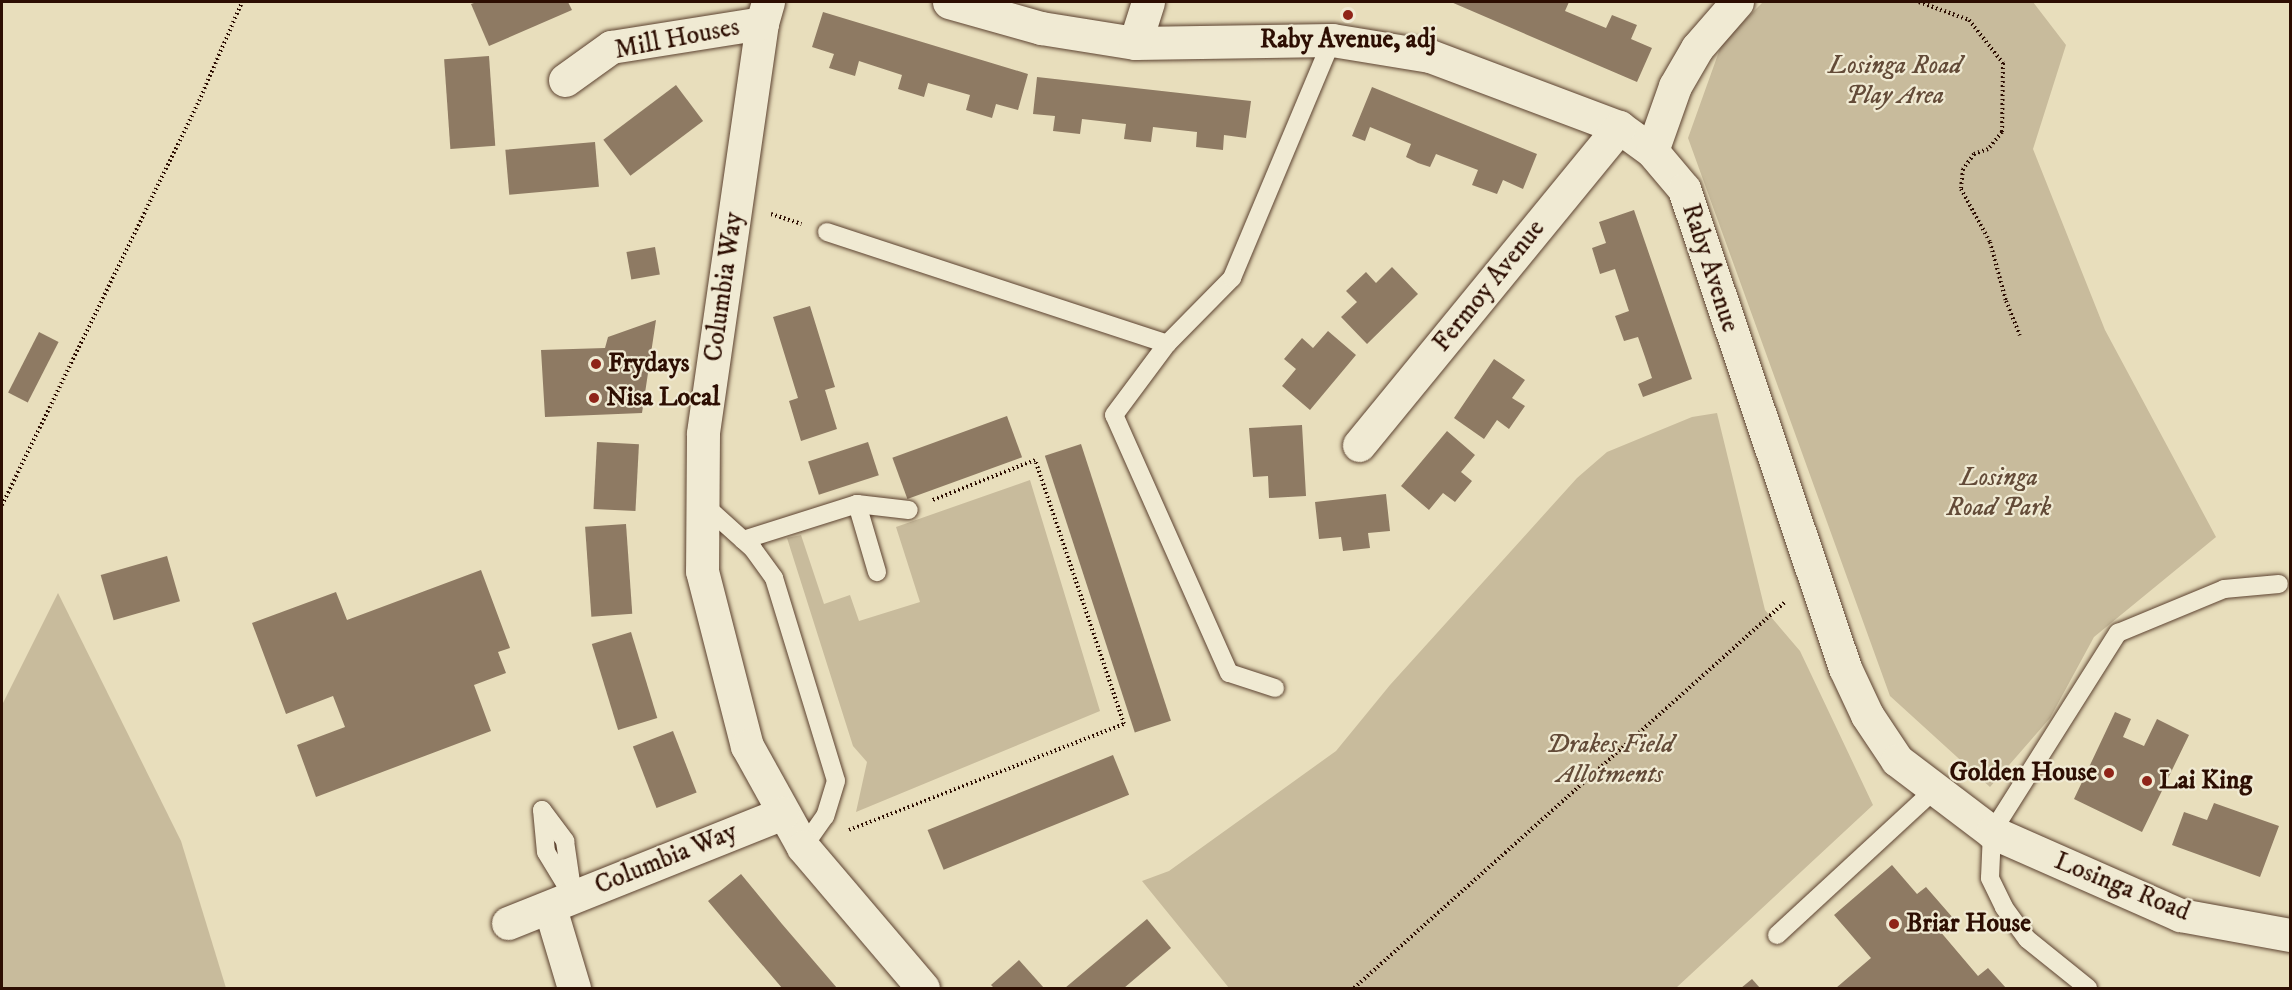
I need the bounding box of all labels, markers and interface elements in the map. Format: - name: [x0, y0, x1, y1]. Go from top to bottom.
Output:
- marker: Raby Avenue, adj: [1341, 8, 1355, 22]
- street label: Mill Houses: [612, 12, 742, 66]
- place label: Raby Avenue, adj: [1260, 24, 1436, 56]
- park label: Losinga Road Play Area: [1828, 50, 1962, 112]
- street label: Raby Avenue: [1675, 200, 1745, 336]
- street label: Columbia Way: [698, 210, 750, 364]
- street label: Fermoy Avenue: [1426, 214, 1552, 358]
- place label: Frydays: [608, 348, 689, 380]
- marker: Frydays: [589, 357, 603, 371]
- place label: Nisa Local: [606, 382, 720, 414]
- marker: Nisa Local: [587, 391, 601, 405]
- park label: Losinga Road Park: [1947, 462, 2051, 524]
- park label: Drakes Field Allotments: [1546, 729, 1674, 790]
- place label: Golden House: [1949, 757, 2097, 789]
- place label: Lai King: [2159, 765, 2252, 797]
- marker: Golden House: [2102, 766, 2116, 780]
- marker: Lai King: [2140, 774, 2154, 788]
- street label: Columbia Way: [590, 816, 742, 902]
- street label: Losinga Road: [2050, 846, 2194, 928]
- place label: Briar House: [1906, 908, 2031, 940]
- marker: Briar House: [1887, 917, 1901, 931]

